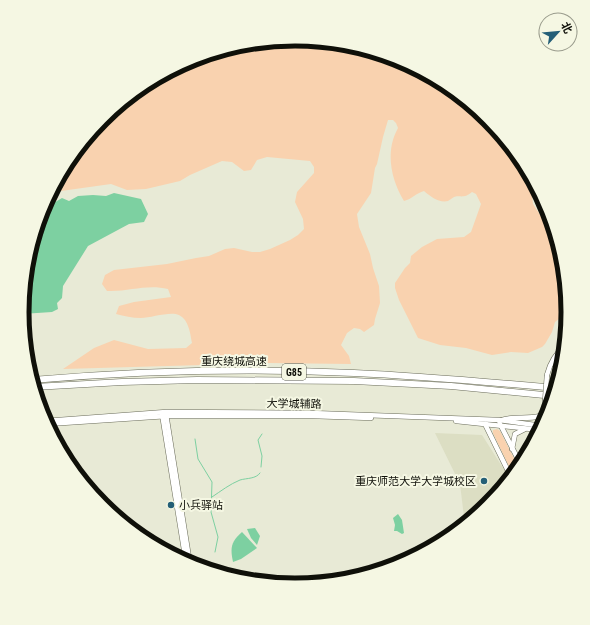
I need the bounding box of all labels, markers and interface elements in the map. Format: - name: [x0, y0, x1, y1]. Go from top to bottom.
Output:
- north arrow: [538, 12, 578, 52]
- text: 北: [558, 20, 575, 36]
- street label: 重庆绕城高速: [201, 355, 267, 368]
- road number: G85: [282, 364, 306, 380]
- street label: 大学城辅路: [266, 397, 322, 411]
- place label: 重庆师范大学大学城校区: [355, 475, 476, 488]
- marker: 重庆师范大学大学城校区: [479, 476, 489, 486]
- place label: 小兵驿站: [179, 499, 223, 512]
- marker: 小兵驿站: [166, 500, 176, 510]

